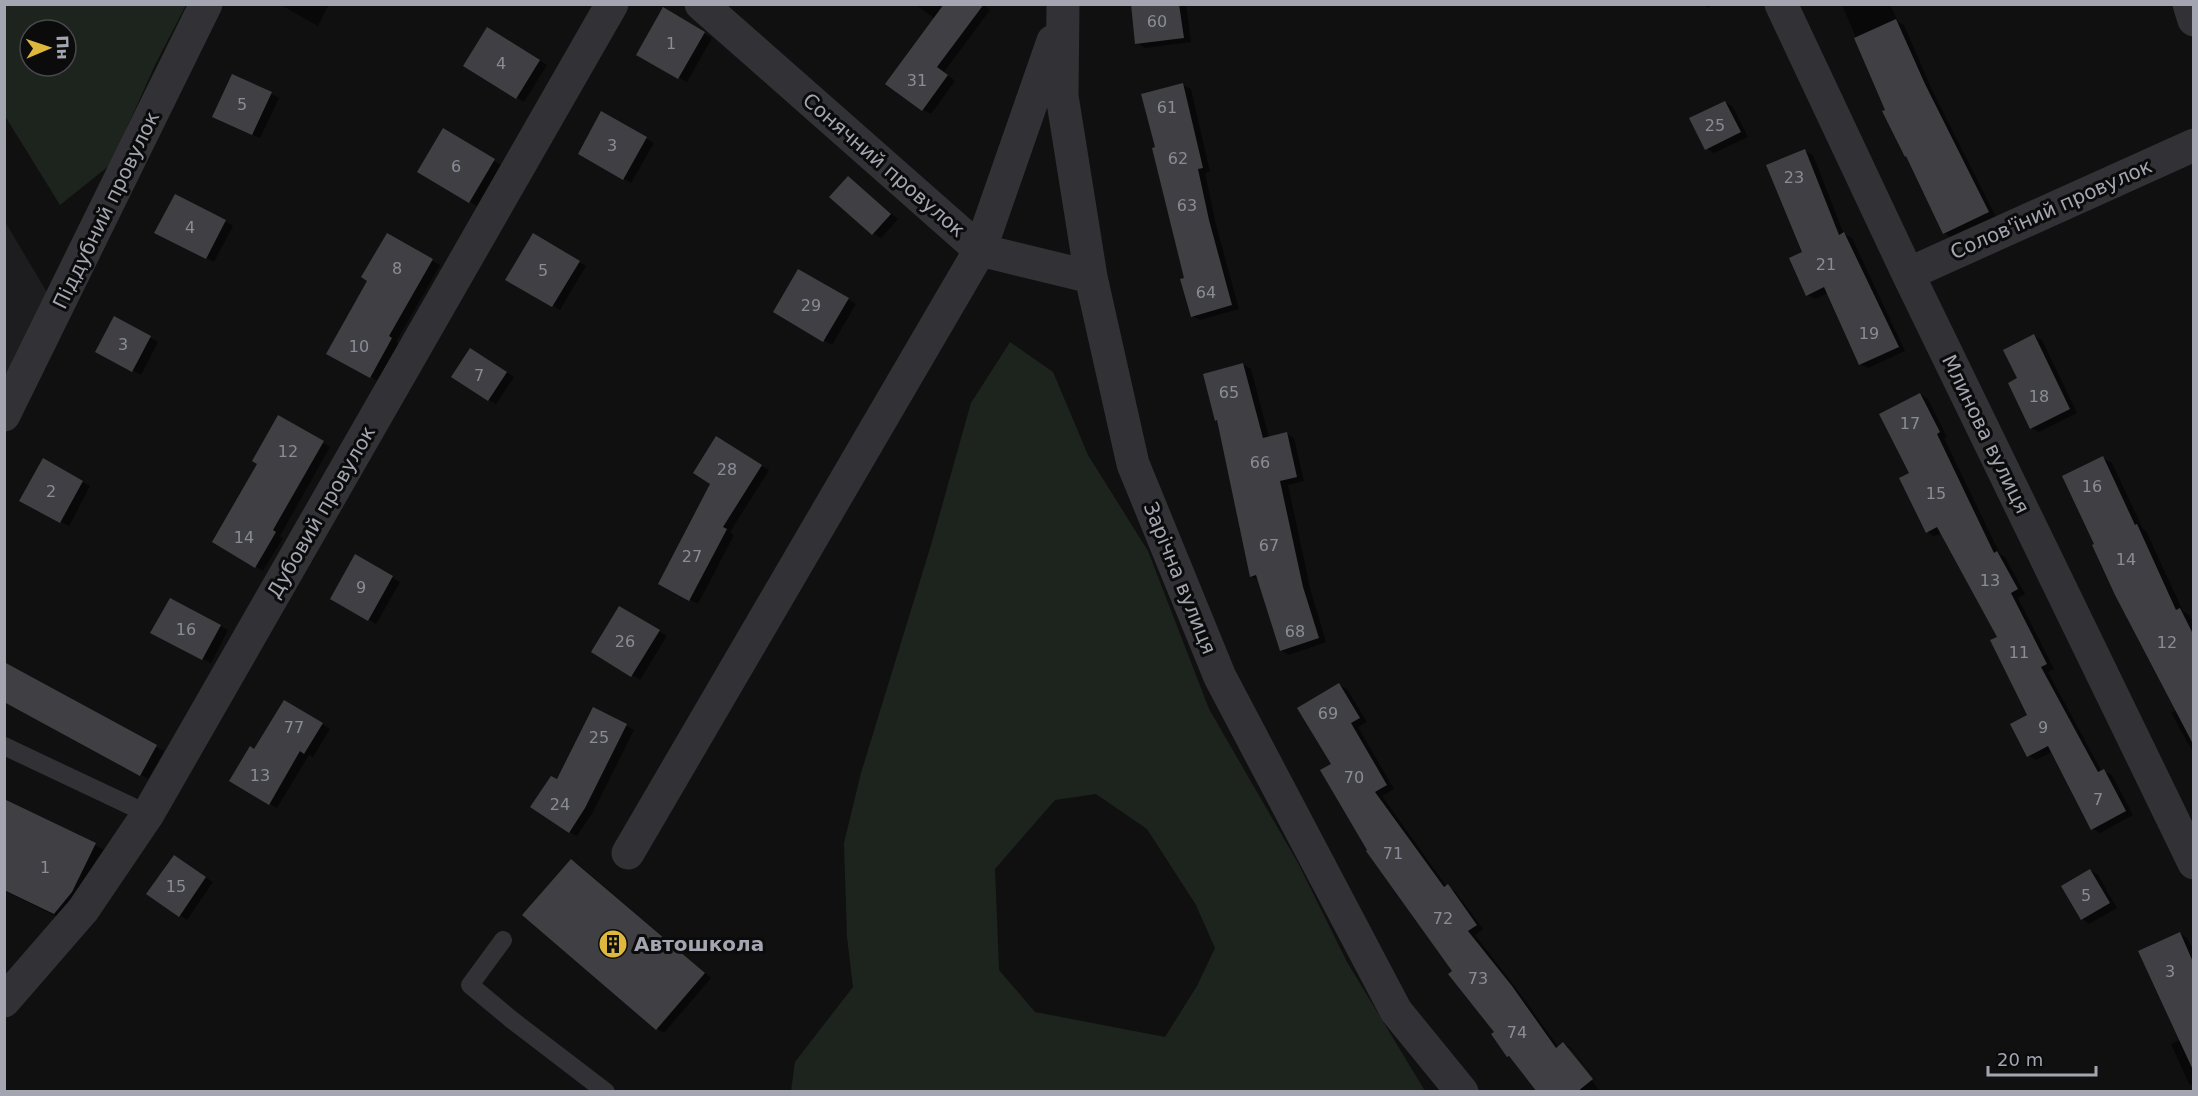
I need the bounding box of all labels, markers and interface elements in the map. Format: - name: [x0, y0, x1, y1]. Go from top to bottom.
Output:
- house number: 60: [1147, 12, 1167, 31]
- north arrow: [18, 18, 78, 78]
- house number: 1: [666, 34, 676, 53]
- text: Пн: [53, 35, 72, 60]
- house number: 4: [496, 54, 506, 73]
- house number: 31: [907, 71, 927, 90]
- street label: Сонячний провулок: [798, 88, 970, 242]
- house number: 5: [237, 95, 247, 114]
- house number: 61: [1157, 98, 1177, 117]
- street label: Піддубний провулок: [48, 107, 164, 313]
- house number: 25: [1705, 116, 1725, 135]
- house number: 3: [607, 136, 617, 155]
- house number: 62: [1168, 149, 1188, 168]
- street label: Солов'їний провулок: [1946, 154, 2156, 264]
- house number: 6: [451, 157, 461, 176]
- house number: 23: [1784, 168, 1804, 187]
- house number: 63: [1177, 196, 1197, 215]
- house number: 4: [185, 218, 195, 237]
- house number: 21: [1816, 255, 1836, 274]
- house number: 8: [392, 259, 402, 278]
- house number: 5: [538, 261, 548, 280]
- house number: 64: [1196, 283, 1216, 302]
- house number: 29: [801, 296, 821, 315]
- house number: 19: [1859, 324, 1879, 343]
- house number: 3: [118, 335, 128, 354]
- house number: 10: [349, 337, 369, 356]
- street label: Млинова вулиця: [1937, 351, 2035, 517]
- house number: 7: [474, 366, 484, 385]
- house number: 65: [1219, 383, 1239, 402]
- house number: 18: [2029, 387, 2049, 406]
- house number: 17: [1900, 414, 1920, 433]
- street label: Дубовий провулок: [262, 422, 380, 602]
- house number: 12: [278, 442, 298, 461]
- house number: 66: [1250, 453, 1270, 472]
- house number: 28: [717, 460, 737, 479]
- house number: 16: [2082, 477, 2102, 496]
- house number: 2: [46, 482, 56, 501]
- house number: 15: [1926, 484, 1946, 503]
- street label: Зарічна вулиця: [1139, 498, 1221, 658]
- house number: 14: [234, 528, 254, 547]
- house number: 67: [1259, 536, 1279, 555]
- house number: 27: [682, 547, 702, 566]
- house number: 14: [2116, 550, 2136, 569]
- house number: 13: [1980, 571, 2000, 590]
- house number: 9: [356, 578, 366, 597]
- house number: 16: [176, 620, 196, 639]
- house number: 68: [1285, 622, 1305, 641]
- house number: 26: [615, 632, 635, 651]
- house number: 12: [2157, 633, 2177, 652]
- house number: 11: [2009, 643, 2029, 662]
- house number: 69: [1318, 704, 1338, 723]
- house number: 77: [284, 718, 304, 737]
- house number: 9: [2038, 718, 2048, 737]
- house number: 25: [589, 728, 609, 747]
- house number: 13: [250, 766, 270, 785]
- house number: 70: [1344, 768, 1364, 787]
- house number: 7: [2093, 790, 2103, 809]
- house number: 24: [550, 795, 570, 814]
- house number: 71: [1383, 844, 1403, 863]
- house number: 1: [40, 858, 50, 877]
- house number: 15: [166, 877, 186, 896]
- house number: 5: [2081, 886, 2091, 905]
- house number: 72: [1433, 909, 1453, 928]
- building icon: Автошкола: [597, 928, 629, 960]
- place label: Автошкола: [634, 932, 764, 956]
- house number: 3: [2165, 962, 2175, 981]
- house number: 73: [1468, 969, 1488, 988]
- house number: 74: [1507, 1023, 1527, 1042]
- scale bar: [1988, 1039, 2096, 1077]
- text: 20 m: [1997, 1049, 2043, 1070]

